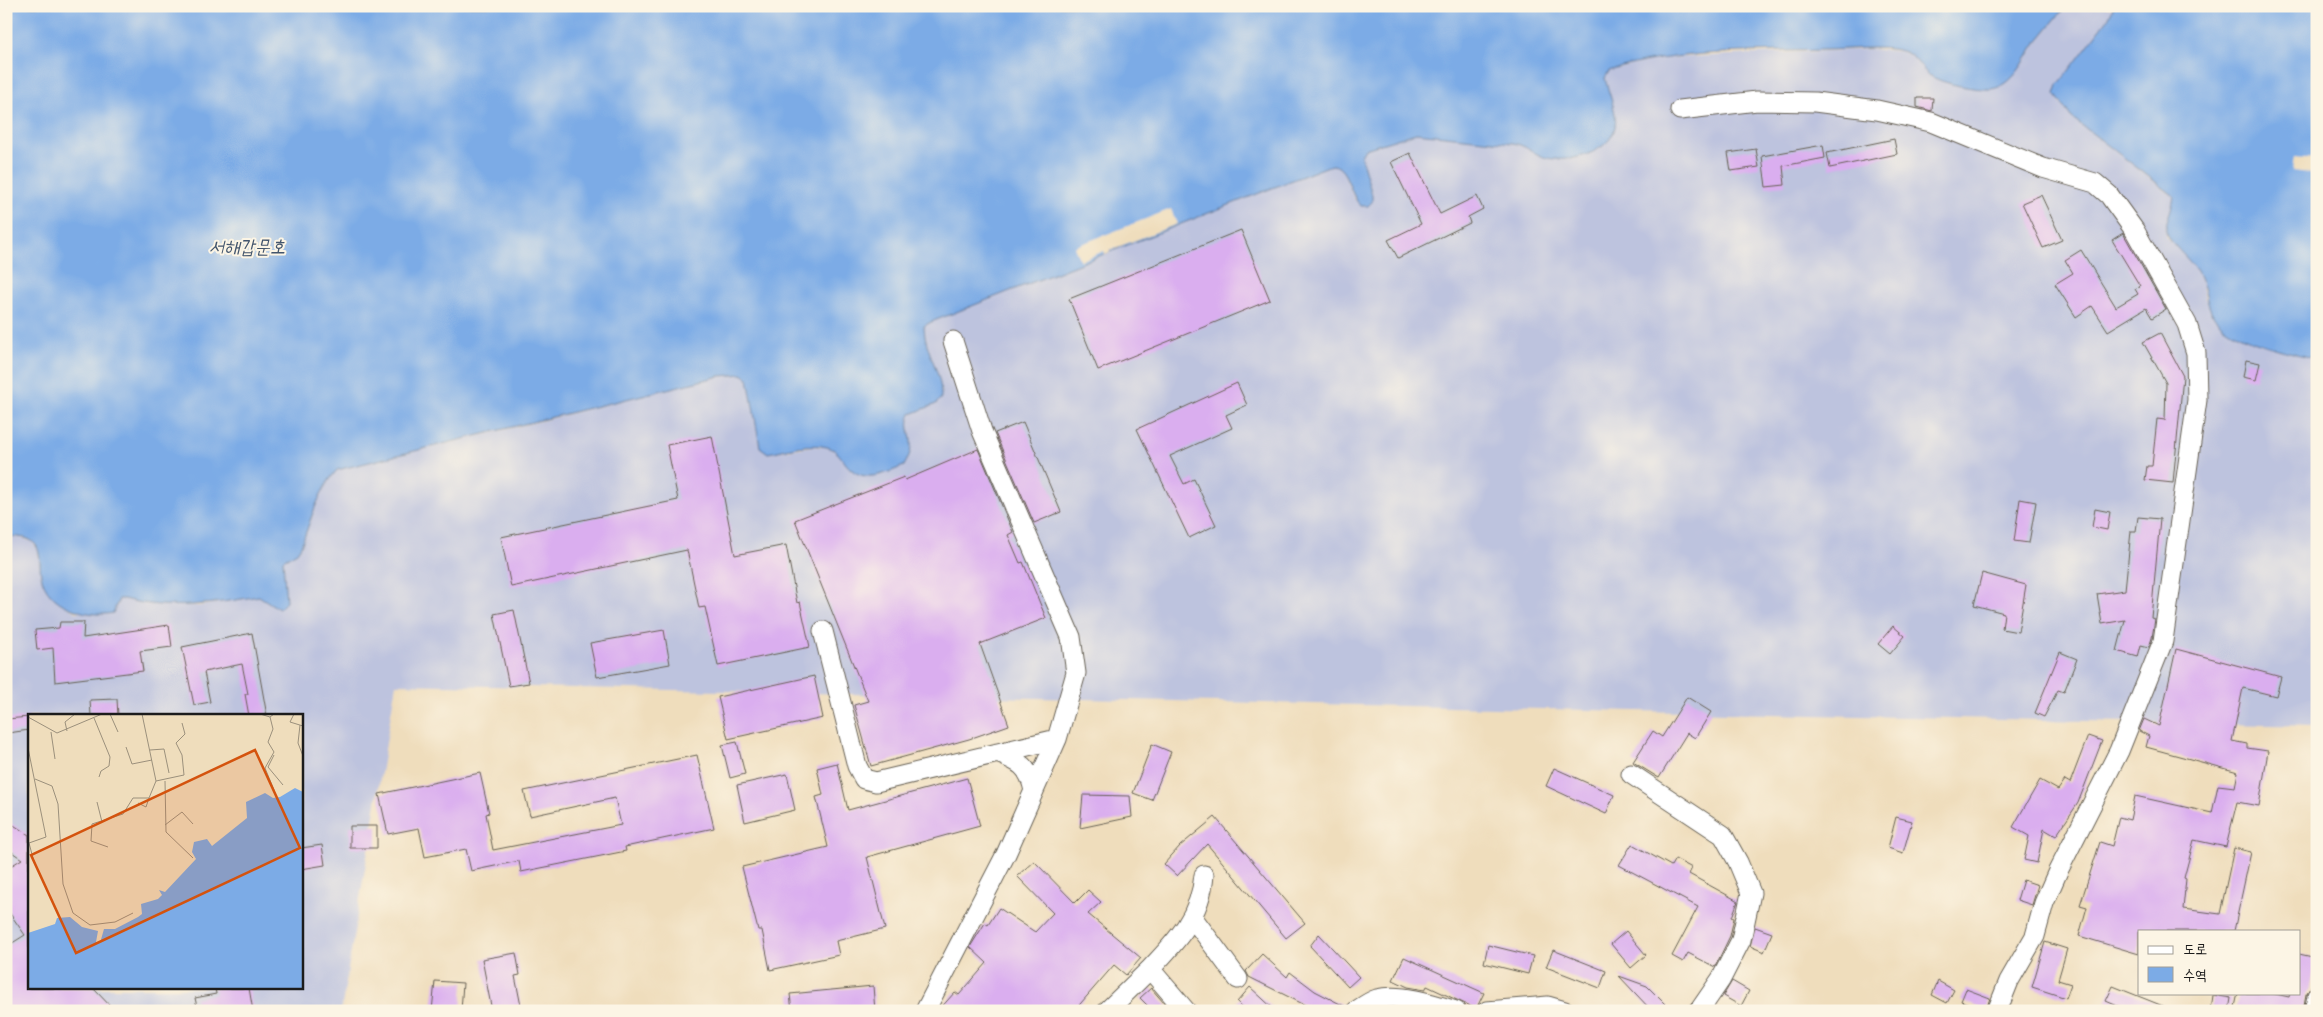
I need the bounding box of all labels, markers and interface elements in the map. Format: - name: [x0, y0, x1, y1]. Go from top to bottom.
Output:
- water label: 서해갑문호: [209, 235, 285, 260]
- inset map: [28, 714, 302, 990]
- legend: [2138, 930, 2300, 994]
- text: 도로: [2183, 940, 2207, 960]
- text: 수역: [2183, 966, 2207, 986]

